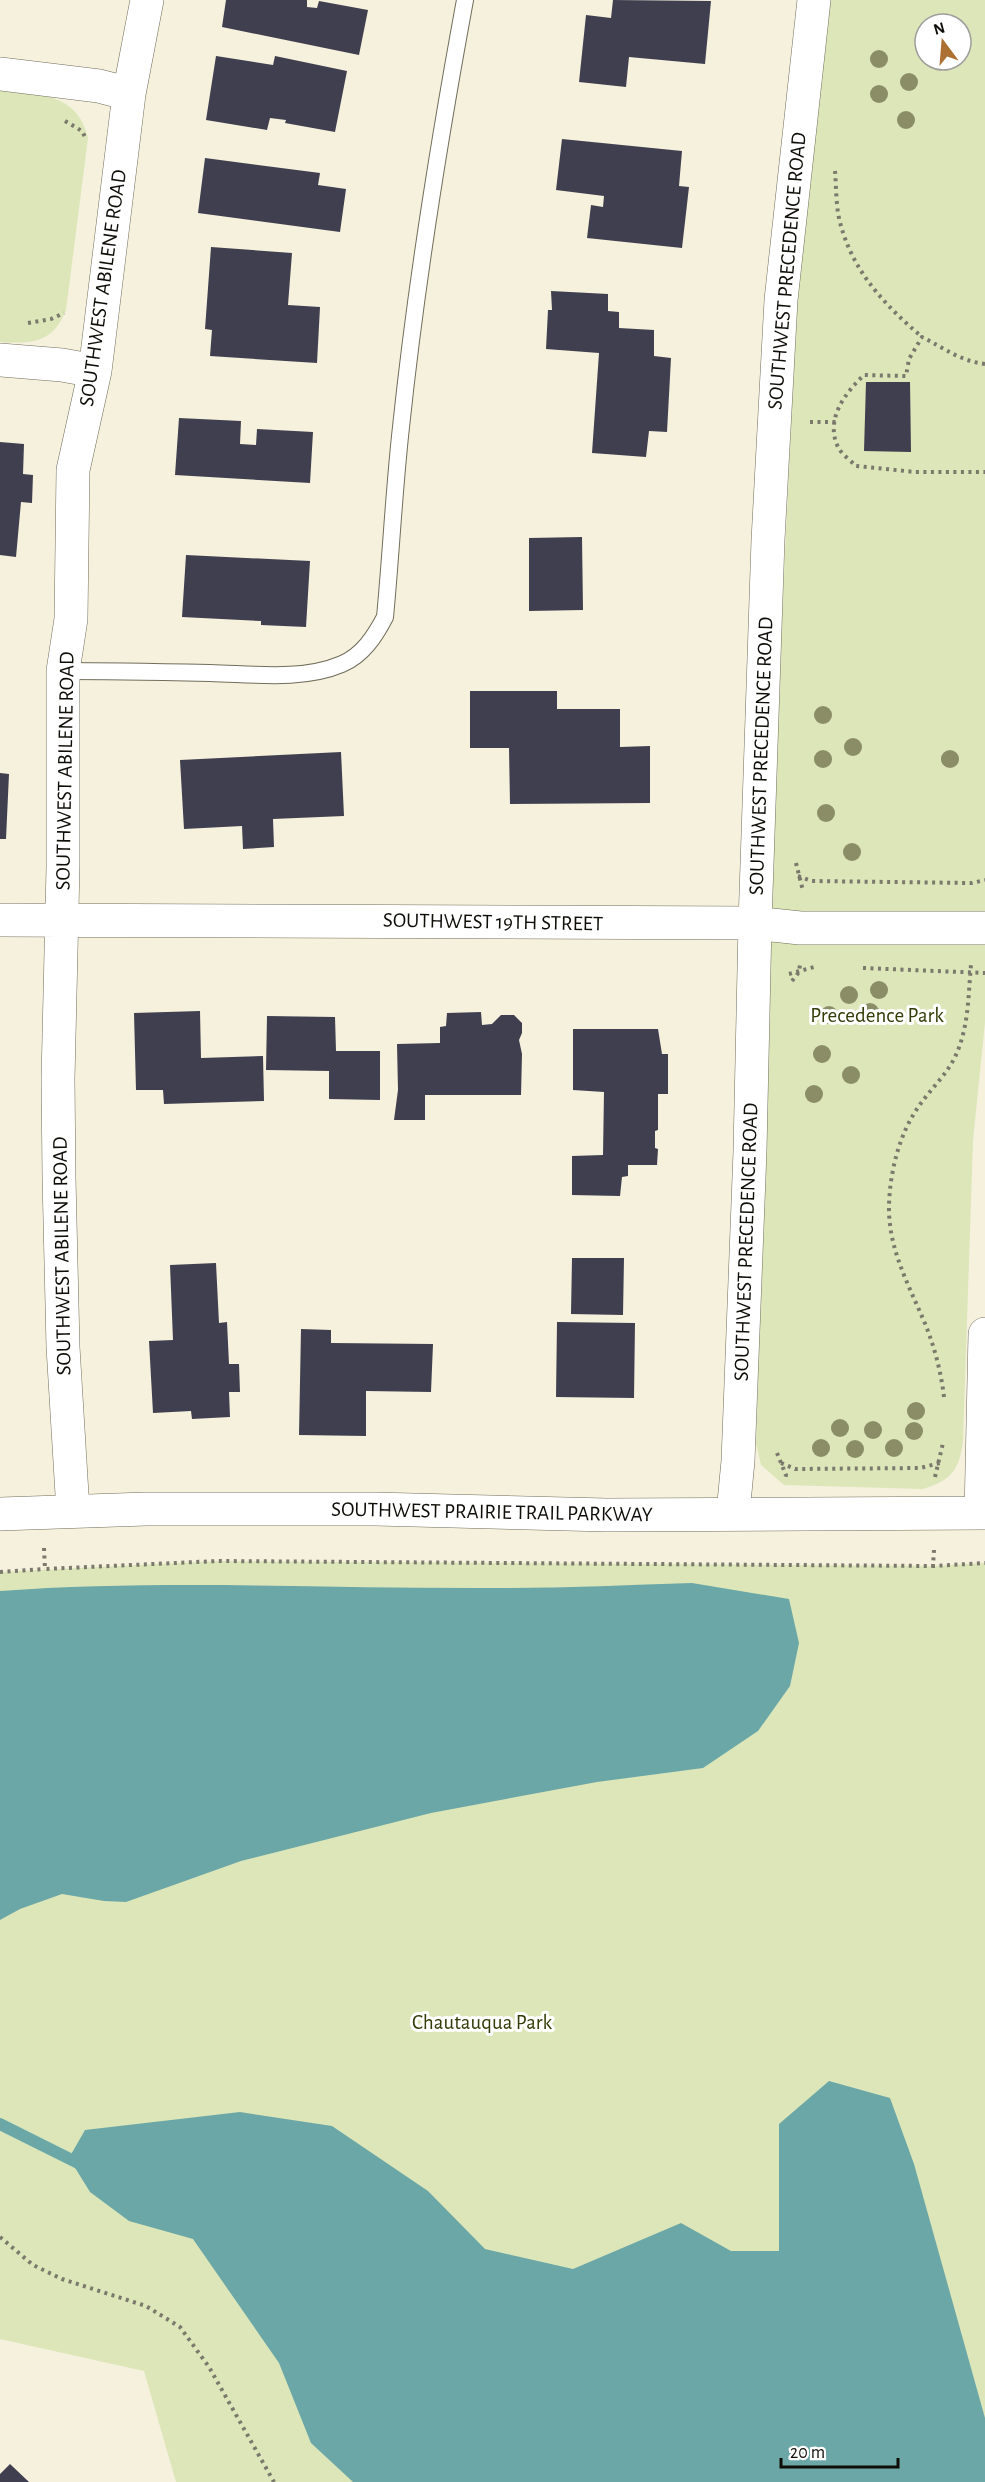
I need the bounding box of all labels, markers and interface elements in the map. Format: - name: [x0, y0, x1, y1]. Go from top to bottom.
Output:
- north arrow: [913, 12, 973, 72]
- text: N: [932, 19, 947, 38]
- street label: SOUTHWEST PRECEDENCE ROAD: [764, 131, 810, 411]
- street label: SOUTHWEST ABILENE ROAD: [76, 168, 130, 408]
- street label: SOUTHWEST PRECEDENCE ROAD: [746, 616, 776, 896]
- street label: SOUTHWEST ABILENE ROAD: [52, 651, 78, 891]
- street label: SOUTHWEST 19TH STREET: [383, 910, 603, 934]
- park label: Precedence Park: [810, 1005, 944, 1026]
- street label: SOUTHWEST PRECEDENCE ROAD: [731, 1102, 761, 1382]
- street label: SOUTHWEST ABILENE ROAD: [49, 1136, 75, 1376]
- street label: SOUTHWEST PRAIRIE TRAIL PARKWAY: [331, 1499, 653, 1525]
- park label: Chautauqua Park: [412, 2012, 553, 2033]
- scale bar: [781, 2431, 898, 2469]
- text: 20 m: [790, 2444, 825, 2462]

